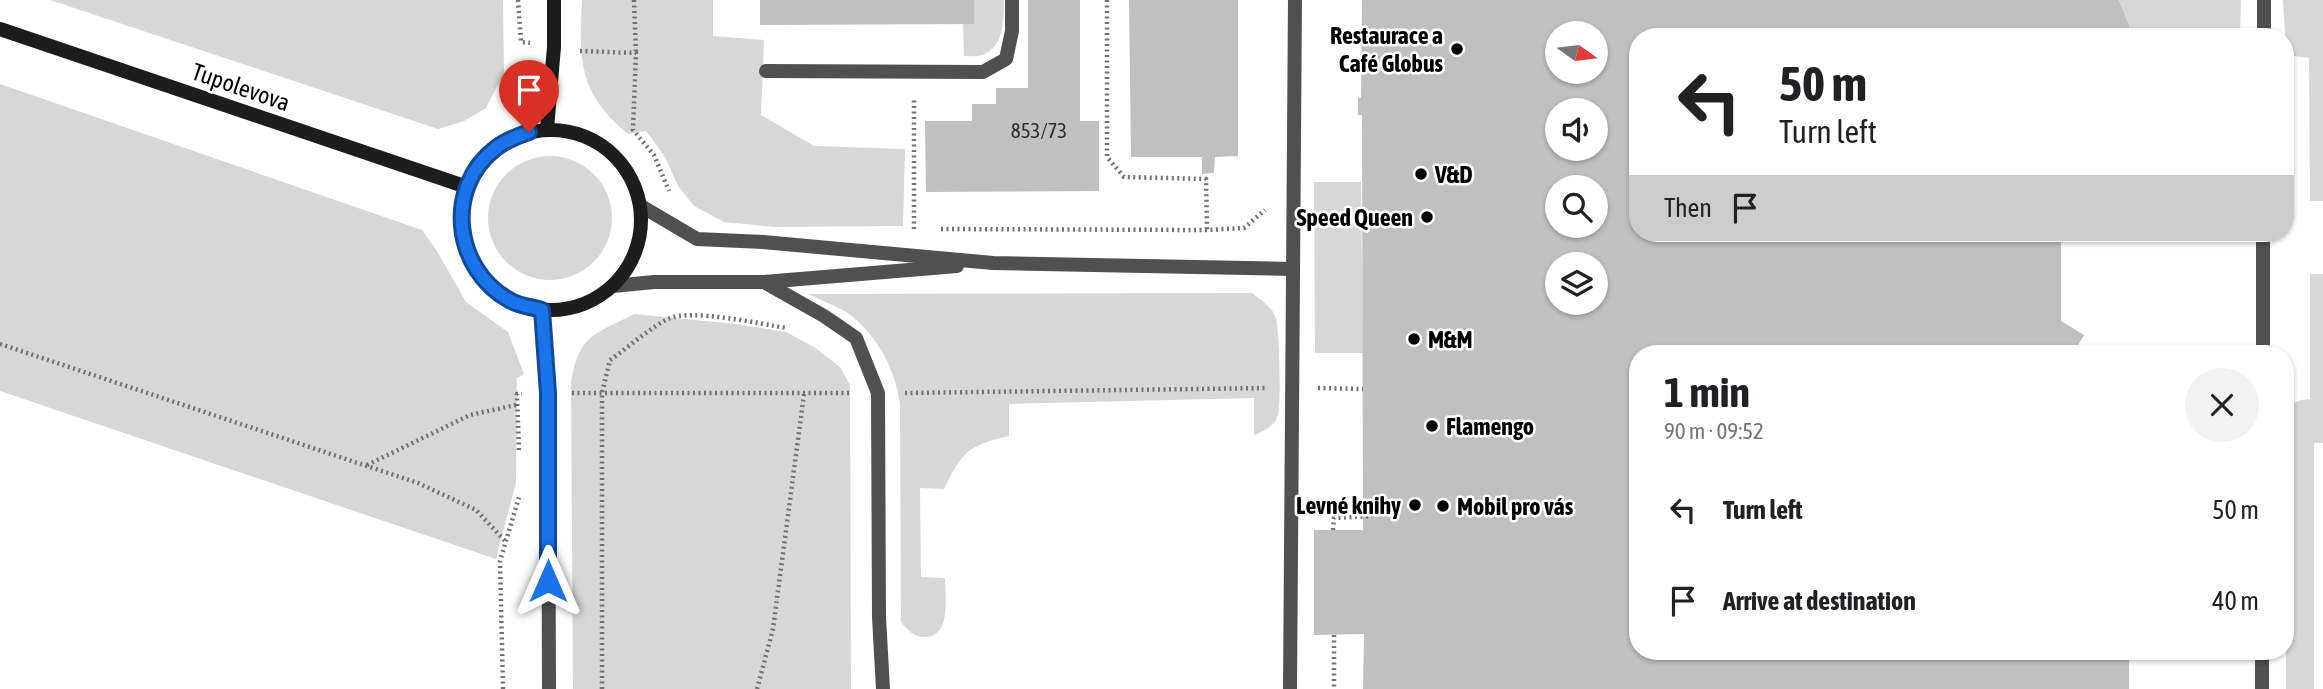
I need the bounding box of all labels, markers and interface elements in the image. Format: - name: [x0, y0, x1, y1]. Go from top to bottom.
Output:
- north arrow: [1545, 21, 1608, 84]
- map controls: [1545, 21, 1608, 315]
- place label: Restaurace a Café Globus: [1330, 22, 1444, 77]
- marker: Restaurace a Café Globus: [1449, 41, 1465, 57]
- text: 50 m: [1779, 55, 1867, 111]
- icon: left: [1664, 56, 1755, 147]
- street label: Tupolevova: [188, 58, 294, 116]
- pin: [499, 60, 559, 132]
- icon: arrive: [510, 71, 548, 109]
- button: sound: [1545, 98, 1608, 161]
- text: Turn left: [1779, 113, 1877, 150]
- house number: 853/73: [1011, 118, 1067, 142]
- place label: V&D: [1434, 161, 1473, 188]
- marker: V&D: [1413, 166, 1429, 182]
- button: search: [1545, 175, 1608, 238]
- icon: arrive: [1726, 189, 1764, 227]
- text: Then: [1664, 193, 1712, 223]
- place label: Speed Queen: [1296, 204, 1413, 231]
- marker: Speed Queen: [1419, 209, 1435, 225]
- button: layers: [1545, 252, 1608, 315]
- place label: M&M: [1428, 326, 1473, 353]
- marker: M&M: [1406, 331, 1422, 347]
- text: 1 min: [1664, 368, 1750, 416]
- button: close: [2185, 368, 2259, 442]
- place label: Flamengo: [1446, 413, 1534, 440]
- marker: Flamengo: [1424, 418, 1440, 434]
- text: 90 m · 09:52: [1664, 418, 1764, 444]
- icon: left: [1664, 491, 1702, 529]
- place label: Levné knihy: [1296, 492, 1401, 519]
- place label: Mobil pro vás: [1457, 493, 1574, 520]
- text: Turn left: [1723, 495, 1803, 525]
- text: 50 m: [2212, 495, 2259, 525]
- marker: Levné knihy: [1407, 497, 1423, 513]
- marker: Mobil pro vás: [1435, 498, 1451, 514]
- position arrow: [511, 544, 585, 618]
- icon: arrive: [1664, 582, 1702, 620]
- text: Arrive at destination: [1723, 586, 1916, 616]
- text: 40 m: [2212, 586, 2259, 616]

